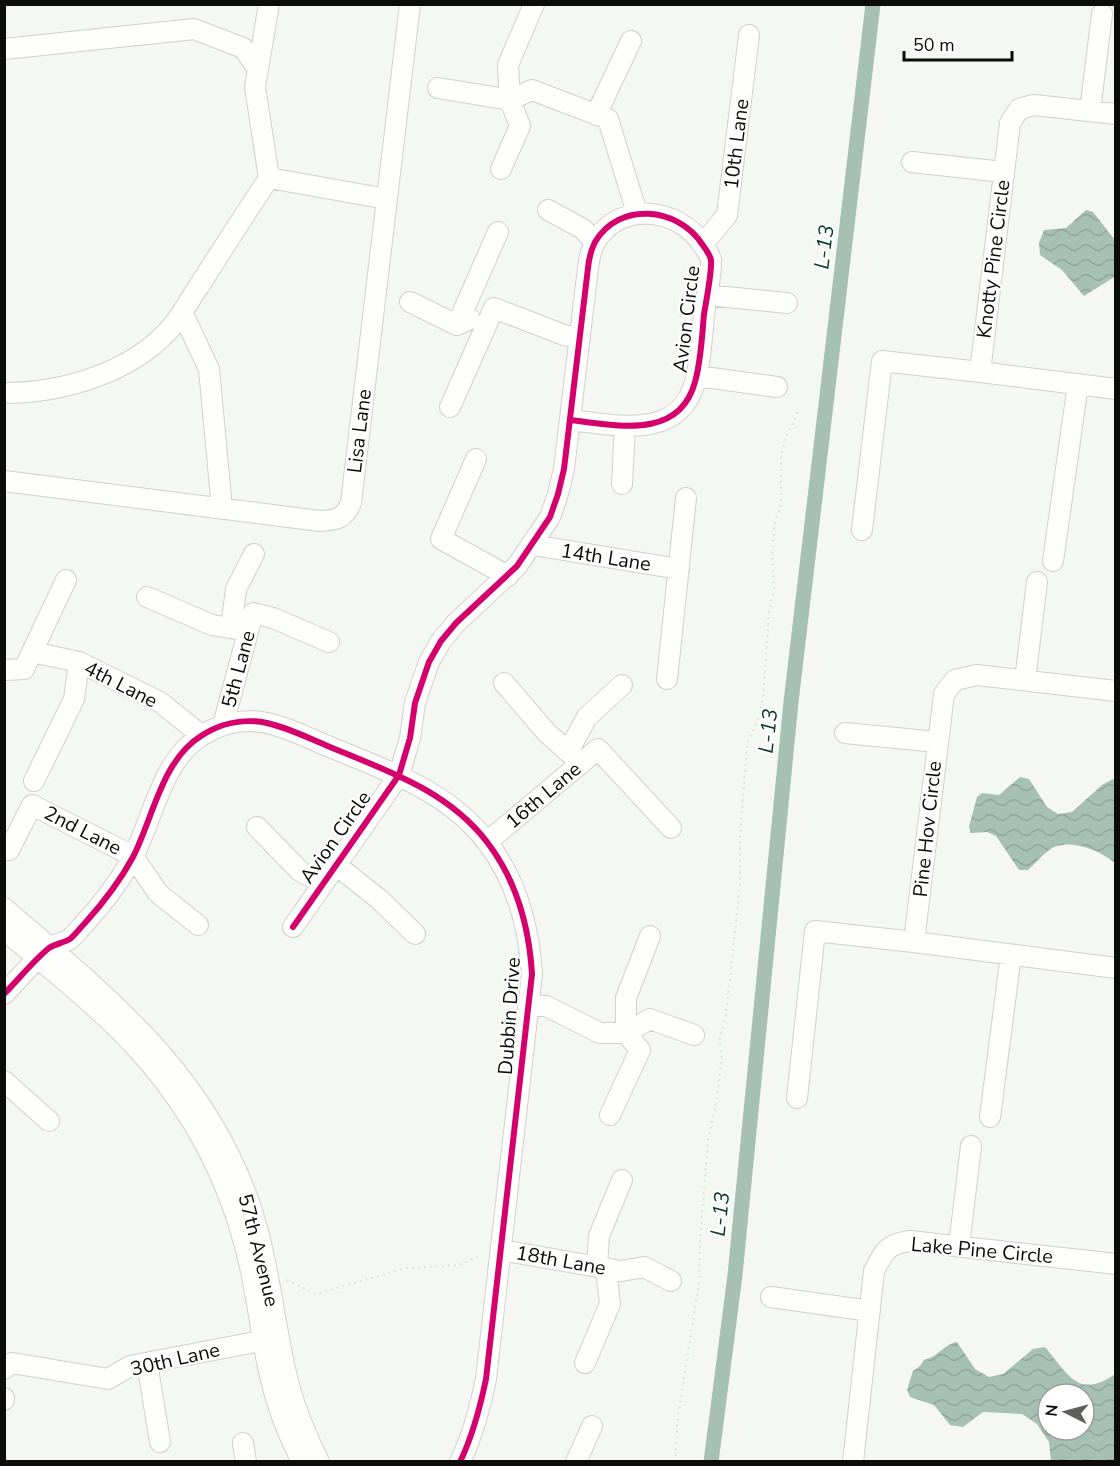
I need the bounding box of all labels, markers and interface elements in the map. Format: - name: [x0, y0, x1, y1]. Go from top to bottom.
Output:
- scale bar: [904, 24, 1012, 62]
- text: 50 m: [913, 33, 955, 57]
- street label: 10th Lane: [718, 97, 755, 191]
- street label: Knotty Pine Circle: [970, 178, 1017, 340]
- water label: L-13: [807, 223, 841, 271]
- street label: Avion Circle: [667, 264, 706, 374]
- street label: Lisa Lane: [341, 388, 378, 475]
- street label: 14th Lane: [559, 537, 653, 578]
- street label: 5th Lane: [215, 627, 262, 711]
- street label: 4th Lane: [79, 654, 162, 714]
- water label: L-13: [752, 707, 784, 755]
- street label: 16th Lane: [500, 756, 587, 835]
- street label: Pine Hov Circle: [907, 760, 948, 899]
- street label: Avion Circle: [294, 786, 377, 889]
- street label: 2nd Lane: [39, 799, 126, 861]
- street label: Dubbin Drive: [492, 956, 527, 1076]
- water label: L-13: [704, 1190, 736, 1238]
- street label: 57th Avenue: [231, 1191, 286, 1309]
- street label: Lake Pine Circle: [910, 1231, 1054, 1270]
- street label: 18th Lane: [514, 1239, 608, 1282]
- street label: 30th Lane: [128, 1336, 222, 1383]
- north arrow: [1036, 1382, 1096, 1442]
- text: N: [1041, 1403, 1064, 1418]

